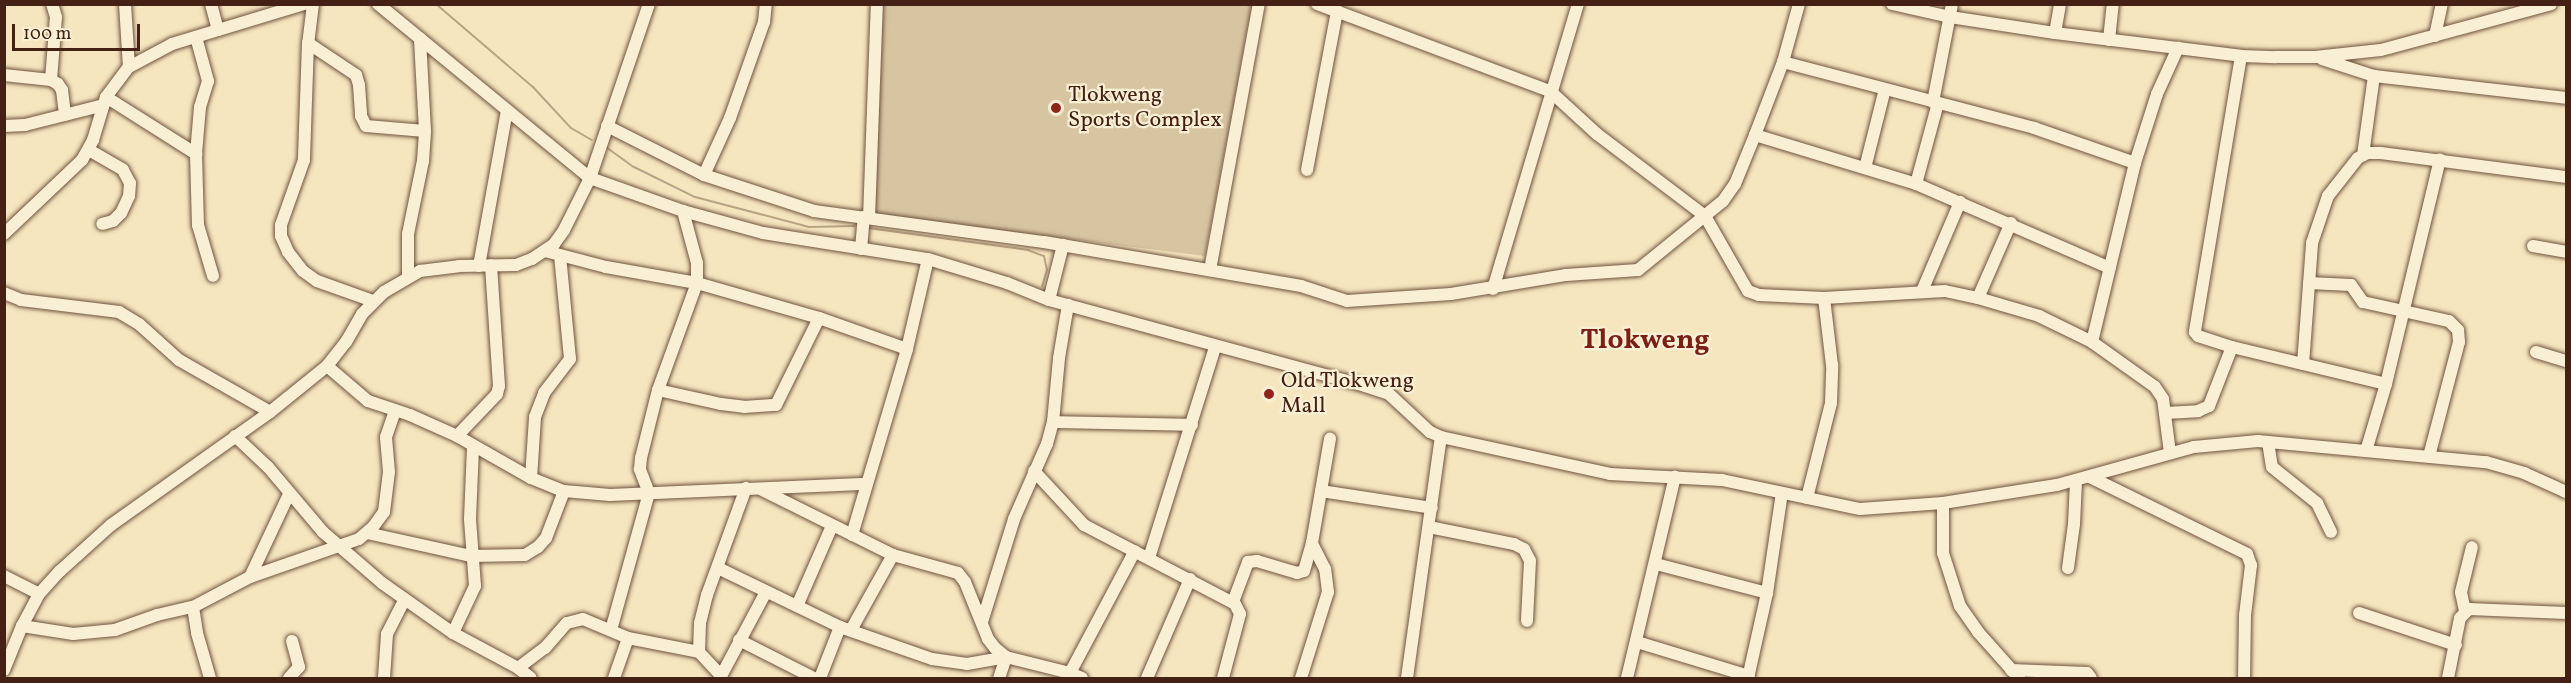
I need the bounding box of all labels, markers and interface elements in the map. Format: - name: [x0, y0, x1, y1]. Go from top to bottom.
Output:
- scale bar: [15, 12, 142, 50]
- text: 100 m: [23, 22, 72, 47]
- place label: Tlokweng Sports Complex: [1068, 82, 1222, 134]
- marker: Tlokweng Sports Complex: [1049, 101, 1063, 115]
- district label: Tlokweng: [1580, 324, 1710, 358]
- place label: Old Tlokweng Mall: [1281, 368, 1415, 420]
- marker: Old Tlokweng Mall: [1262, 387, 1276, 401]

